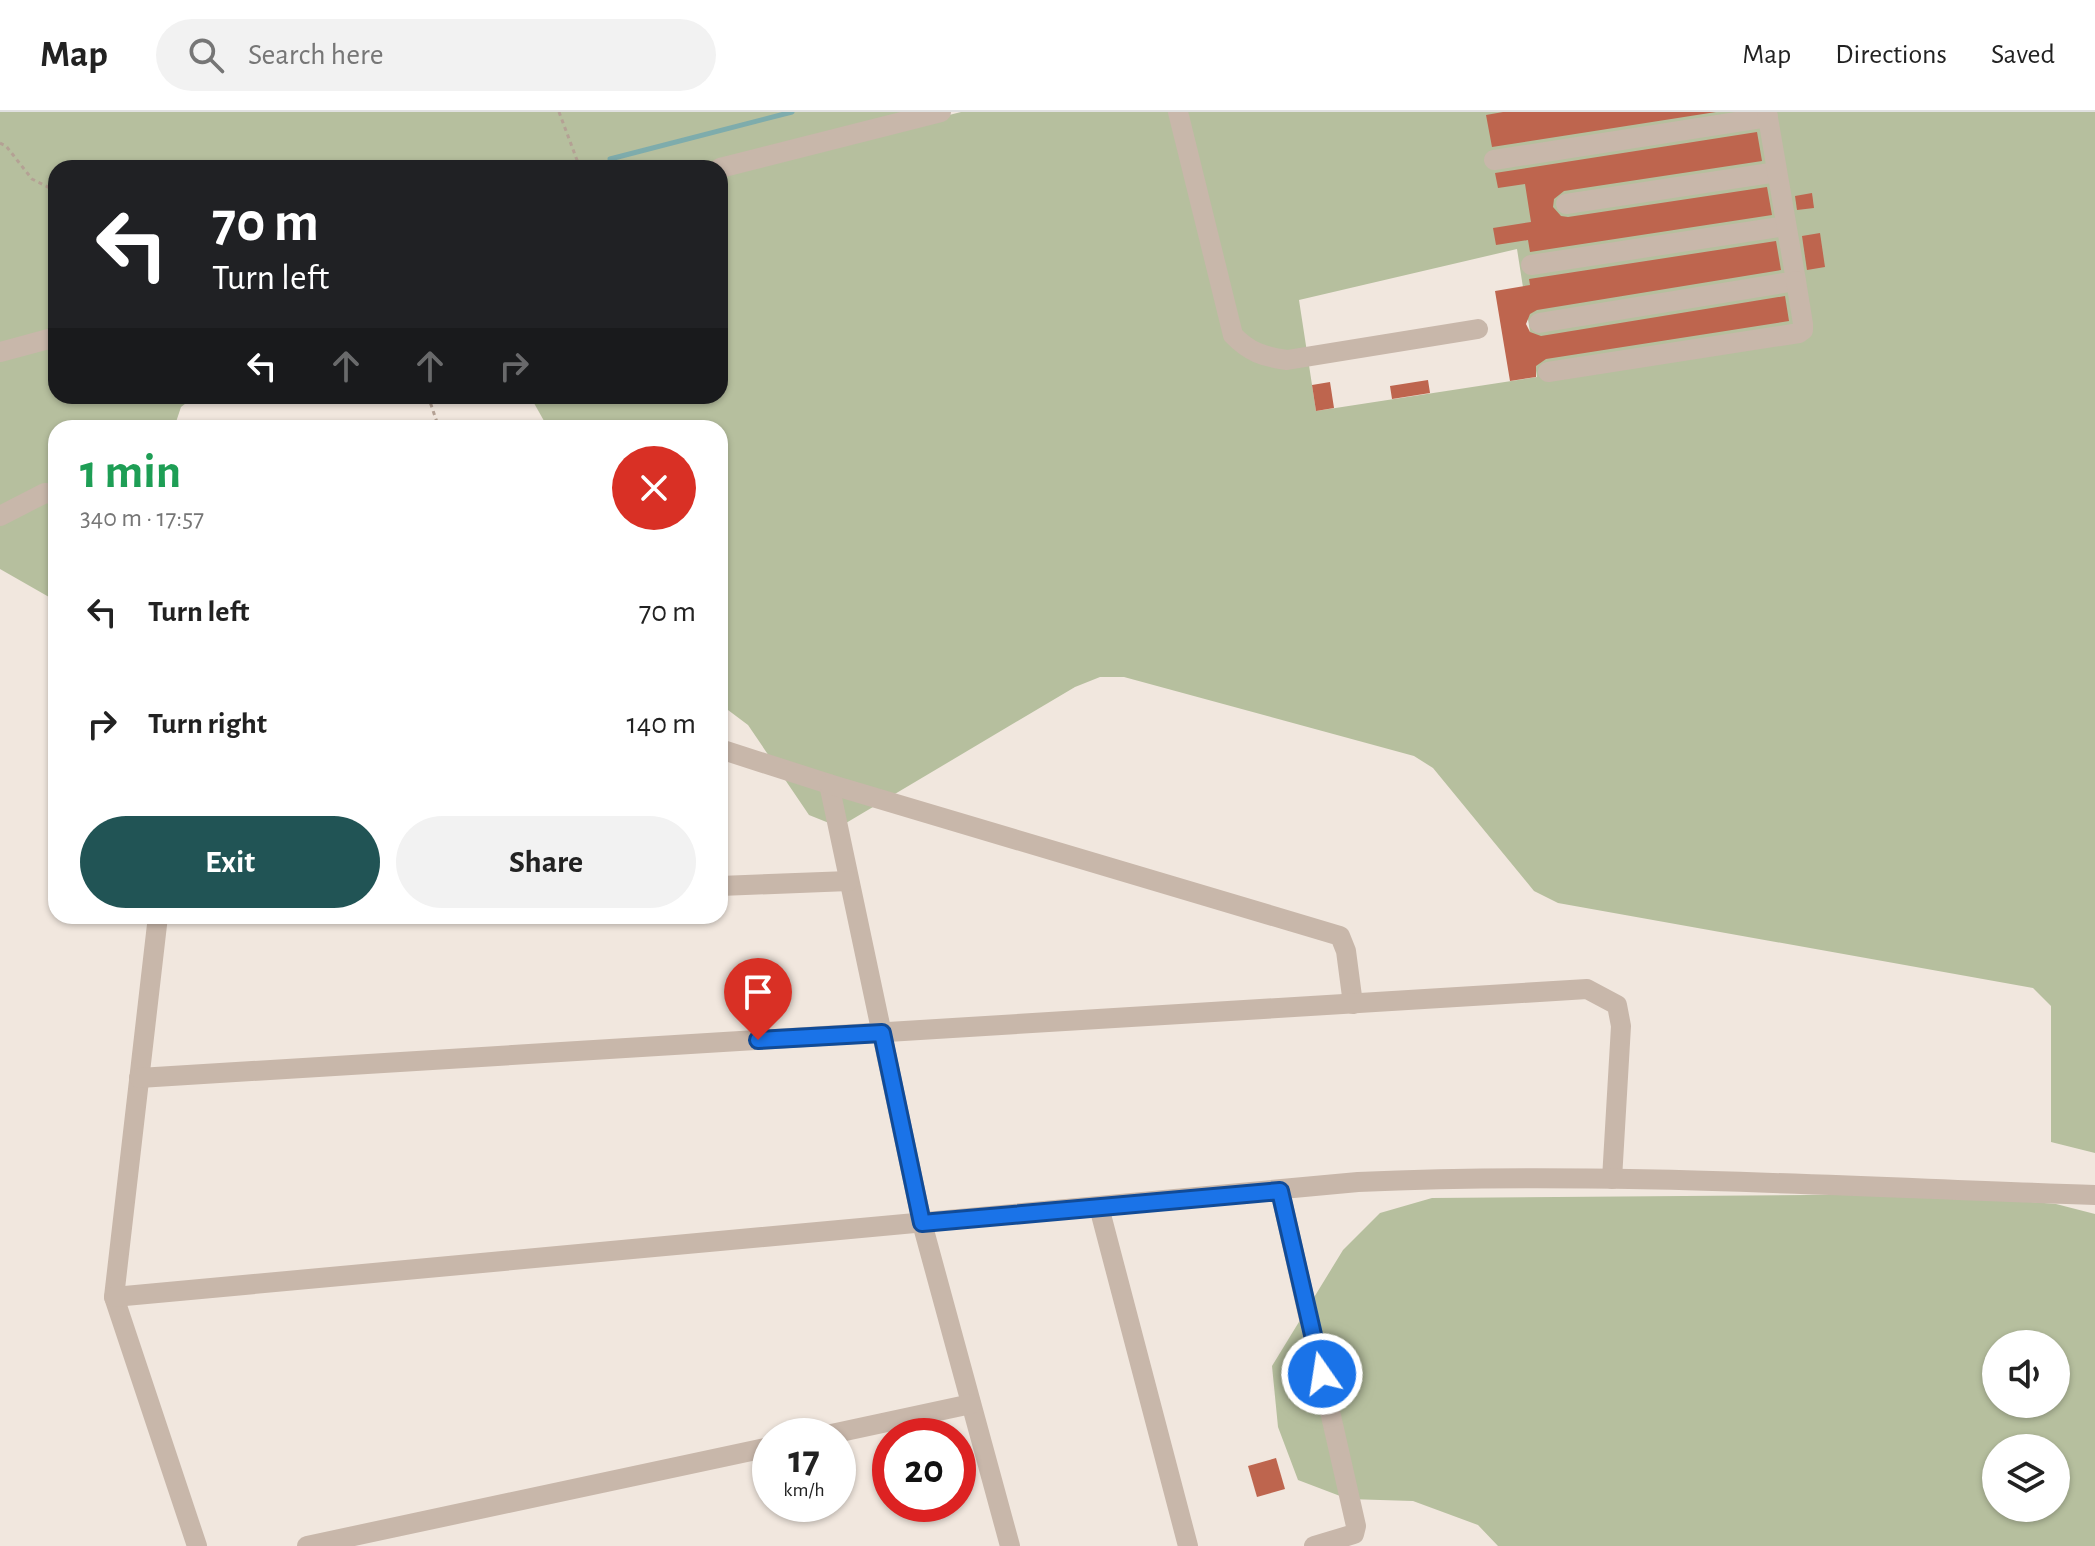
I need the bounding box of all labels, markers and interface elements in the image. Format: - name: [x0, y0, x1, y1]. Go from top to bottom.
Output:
- search box: [156, 19, 716, 91]
- icon: search: [184, 33, 228, 77]
- text: Map: [40, 36, 108, 74]
- text: Search here: [248, 40, 384, 70]
- text: Map: [1742, 41, 1791, 69]
- text: Directions: [1835, 41, 1947, 69]
- text: Saved: [1991, 41, 2055, 69]
- icon: left: [80, 192, 184, 296]
- text: 70 m: [212, 195, 319, 251]
- text: Turn left: [212, 260, 329, 296]
- icon: left: [240, 344, 284, 388]
- icon: ahead: [324, 344, 368, 388]
- icon: ahead: [408, 344, 452, 388]
- icon: right: [492, 344, 536, 388]
- button: close: [612, 446, 696, 530]
- text: 1 min: [80, 449, 181, 497]
- text: 340 m · 17:57: [80, 505, 204, 531]
- icon: left: [80, 590, 124, 634]
- text: Turn left: [148, 597, 249, 627]
- text: 70 m: [639, 597, 696, 627]
- icon: right: [80, 702, 124, 746]
- text: Turn right: [148, 709, 267, 739]
- text: 140 m: [626, 709, 696, 739]
- button: Exit: [80, 816, 380, 908]
- button: Share: [396, 816, 696, 908]
- pin: [724, 958, 792, 1040]
- icon: arrive: [736, 970, 780, 1014]
- map controls: [1982, 1330, 2070, 1522]
- button: sound: [1982, 1330, 2070, 1418]
- position arrow: [1280, 1332, 1364, 1416]
- speed limit sign: 20: [872, 1418, 976, 1522]
- button: layers: [1982, 1434, 2070, 1522]
- text: 17: [788, 1440, 820, 1480]
- text: km/h: [783, 1480, 825, 1500]

